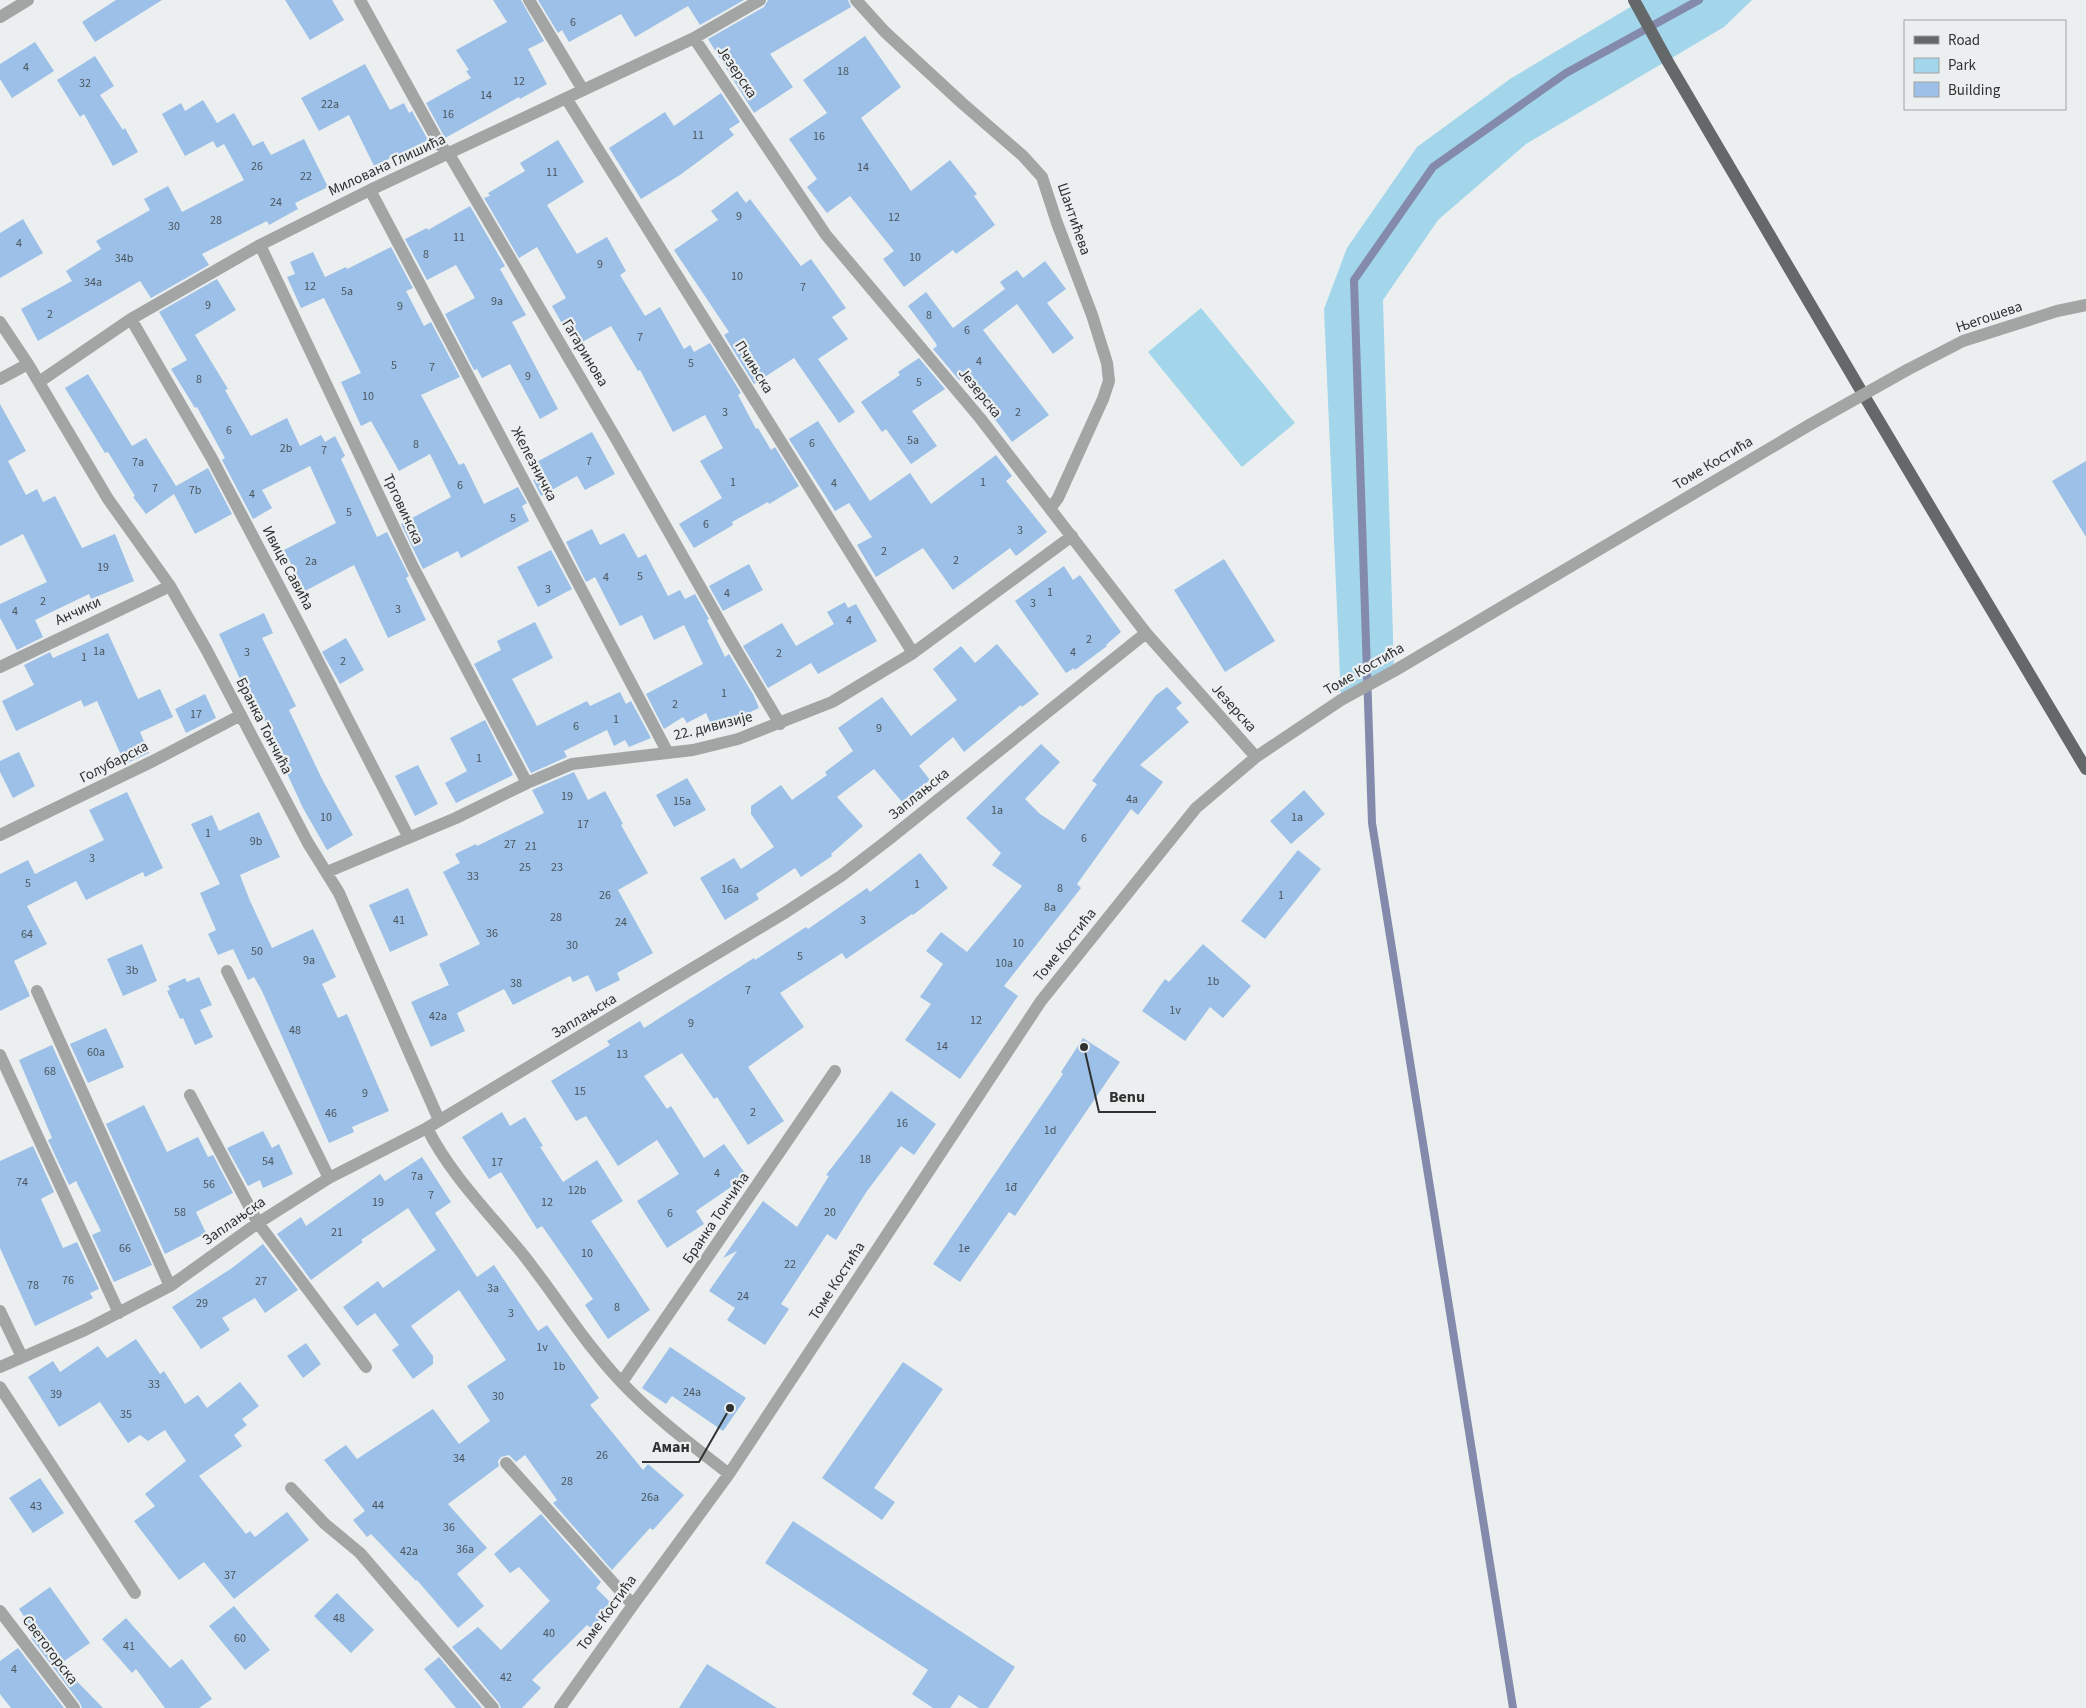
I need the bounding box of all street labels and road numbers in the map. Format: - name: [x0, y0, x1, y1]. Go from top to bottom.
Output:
- street label: Језерска: [712, 42, 762, 102]
- street label: Милована Глишића: [325, 129, 449, 201]
- street label: Шантићева: [1052, 180, 1096, 258]
- street label: Његошева: [1953, 296, 2025, 338]
- street label: Гагаринова: [557, 315, 613, 391]
- street label: Пчињска: [729, 336, 779, 398]
- street label: Језерска: [953, 363, 1007, 423]
- street label: Железничка: [506, 423, 562, 505]
- street label: Томе Костића: [1669, 431, 1757, 495]
- street label: Трговинска: [378, 470, 428, 548]
- street label: Ивице Савића: [257, 522, 319, 614]
- street label: Анчики: [52, 591, 104, 631]
- street label: Томе Костића: [1320, 638, 1408, 700]
- street label: Бранка Тончића: [231, 674, 297, 778]
- street label: Језерска: [1206, 679, 1262, 737]
- street label: 22. дивизије: [671, 706, 755, 746]
- street label: Голубарска: [76, 736, 152, 788]
- street label: Заплањска: [884, 763, 954, 825]
- street label: Томе Костића: [1029, 904, 1101, 986]
- street label: Заплањска: [547, 988, 621, 1044]
- street label: Бранка Тончића: [678, 1168, 754, 1268]
- street label: Заплањска: [198, 1192, 270, 1250]
- street label: Томе Костића: [804, 1238, 870, 1324]
- street label: Томе Костића: [572, 1571, 642, 1655]
- street label: Светогорска: [17, 1611, 83, 1689]

